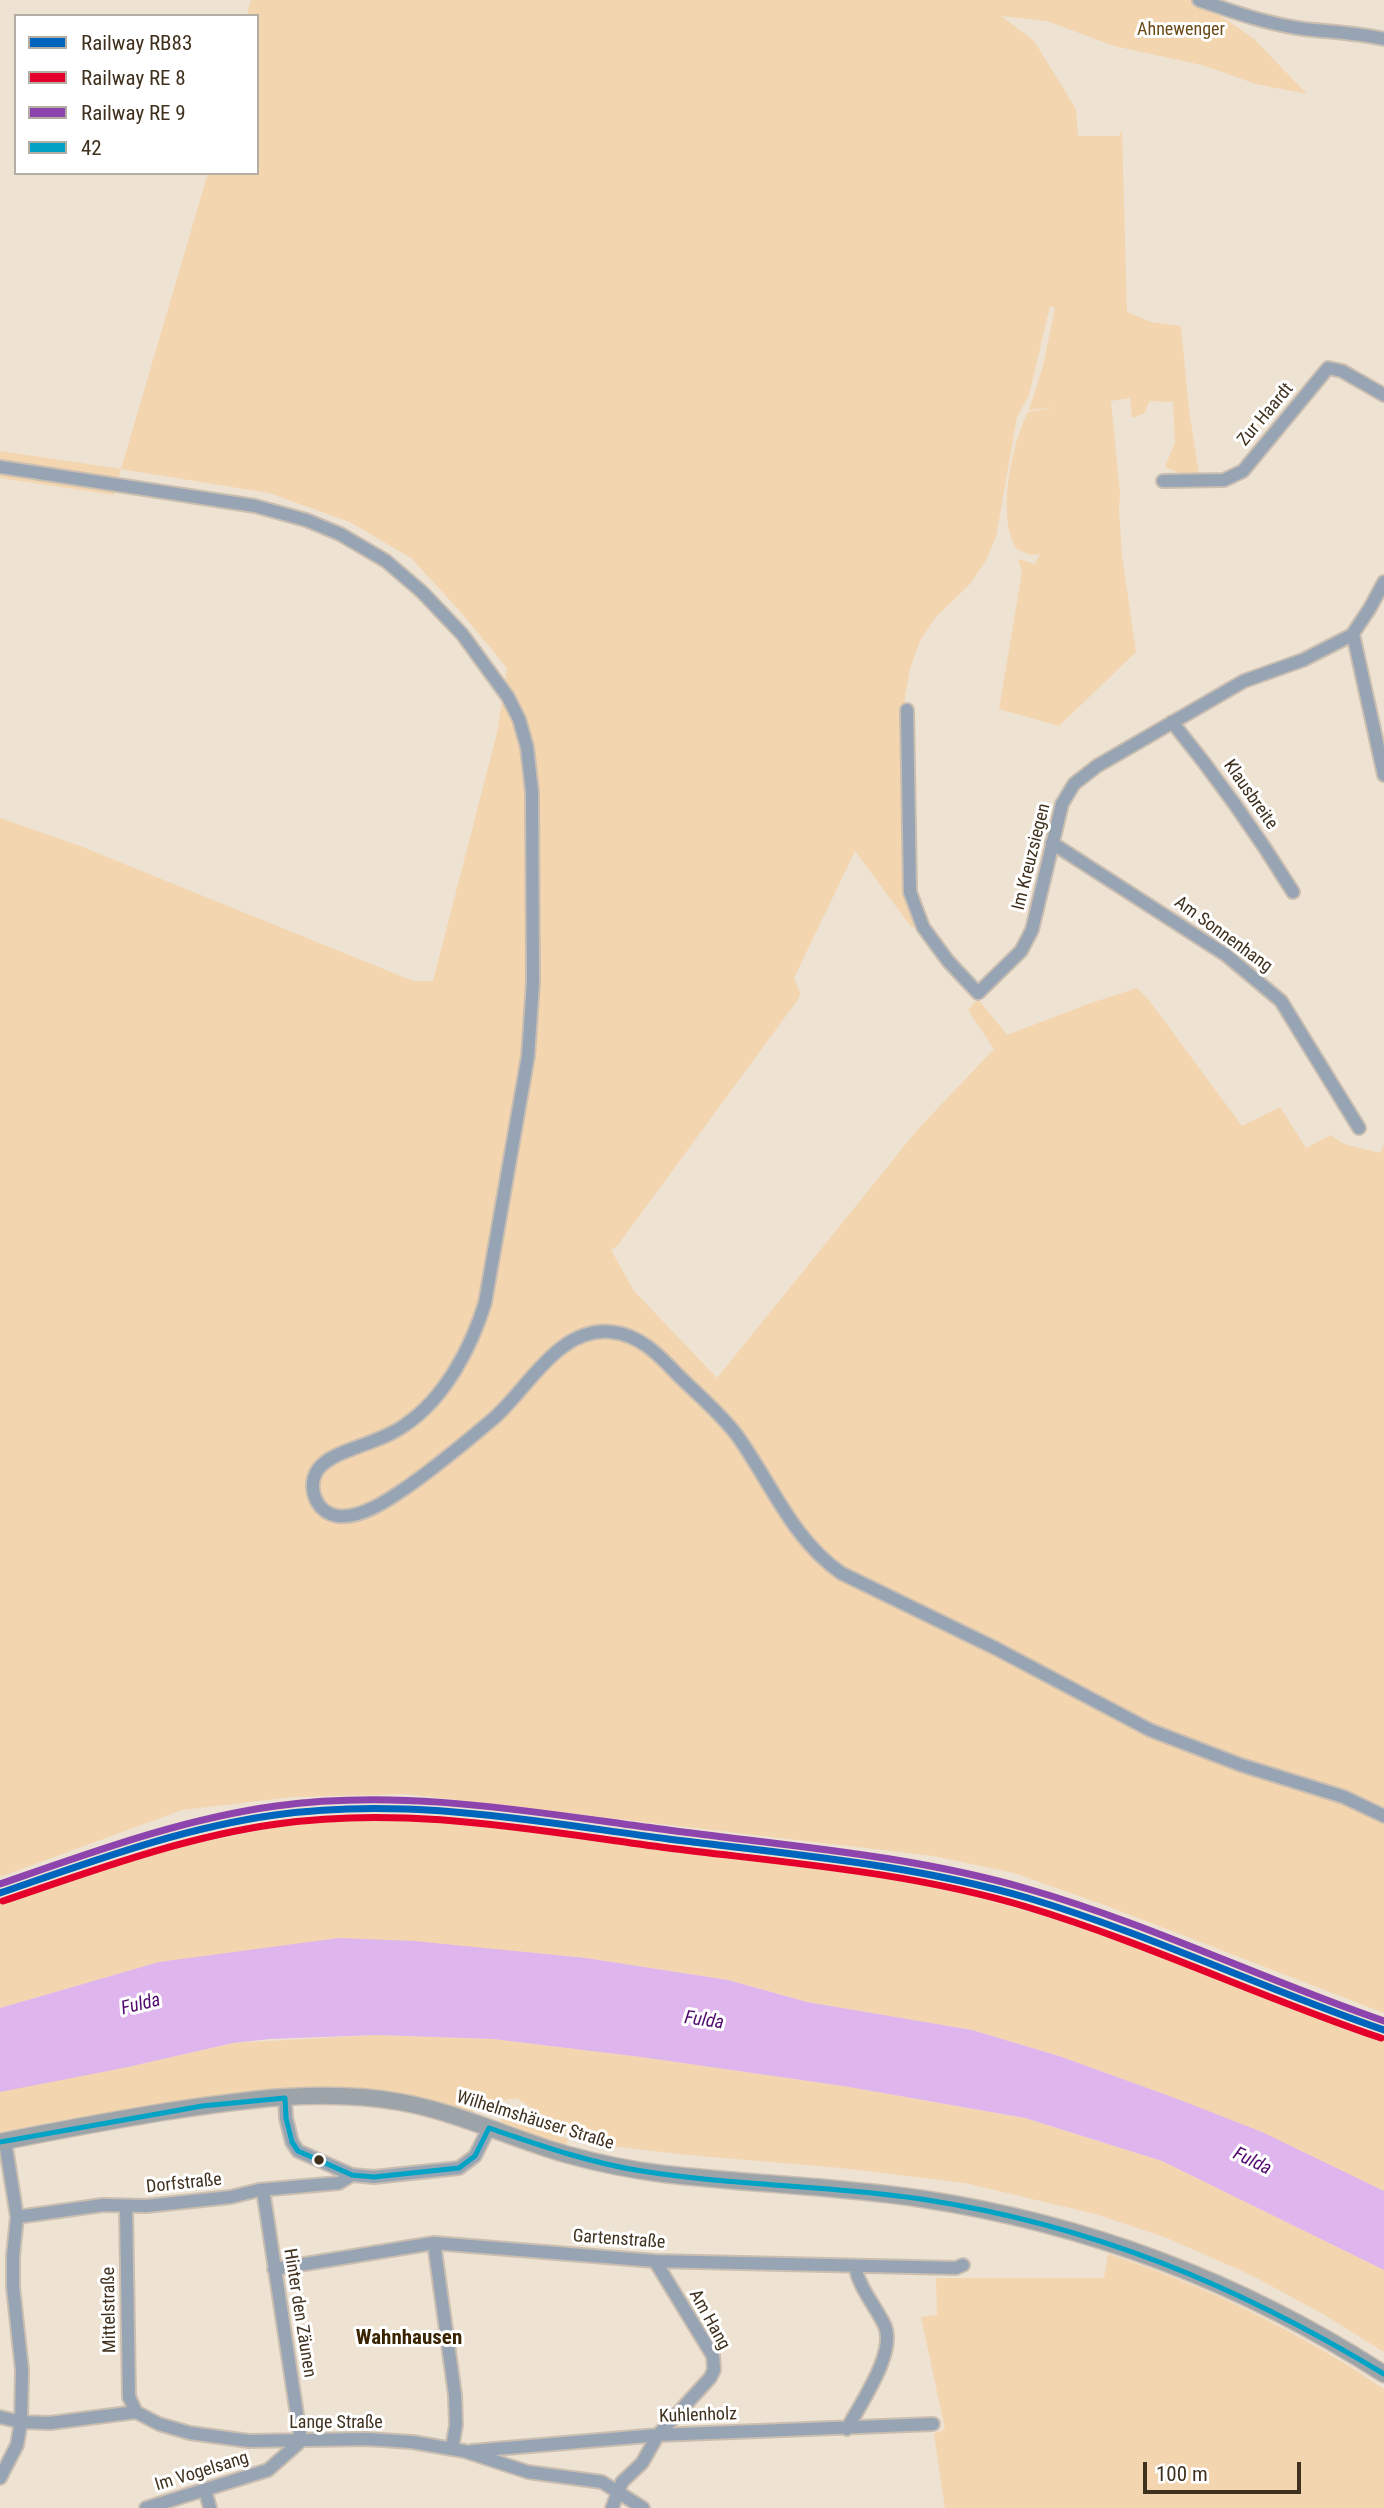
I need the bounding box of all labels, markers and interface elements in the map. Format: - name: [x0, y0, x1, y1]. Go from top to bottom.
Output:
- legend: [14, 14, 259, 175]
- park label: Ahnewenger: [1137, 19, 1225, 41]
- text: Railway RB83: [81, 31, 192, 55]
- text: Railway RE 8: [81, 66, 186, 90]
- text: Railway RE 9: [81, 101, 186, 125]
- text: 42: [81, 136, 102, 160]
- street label: Zur Haardt: [1233, 379, 1299, 451]
- street label: Klausbreite: [1218, 756, 1282, 834]
- street label: Im Kreuzsiegen: [1008, 801, 1056, 913]
- street label: Am Sonnenhang: [1170, 892, 1276, 978]
- water label: Fulda: [119, 1989, 163, 2021]
- water label: Fulda: [683, 2007, 725, 2035]
- street label: Wilhelmshäuser Straße: [454, 2087, 616, 2155]
- water label: Fulda: [1229, 2143, 1275, 2181]
- unlabelled marker: [312, 2153, 326, 2167]
- street label: Dorfstraße: [145, 2169, 223, 2199]
- street label: Gartenstraße: [572, 2226, 666, 2254]
- street label: Hinter den Zäunen: [278, 2247, 320, 2379]
- street label: Mittelstraße: [98, 2267, 122, 2353]
- street label: Am Hang: [684, 2286, 734, 2354]
- district label: Wahnhausen: [356, 2326, 462, 2352]
- street label: Kuhlenholz: [659, 2404, 737, 2428]
- street label: Lange Straße: [289, 2412, 383, 2434]
- street label: Im Vogelsang: [153, 2448, 251, 2496]
- scale bar: [1146, 2448, 1304, 2492]
- text: 100 m: [1156, 2462, 1208, 2486]

